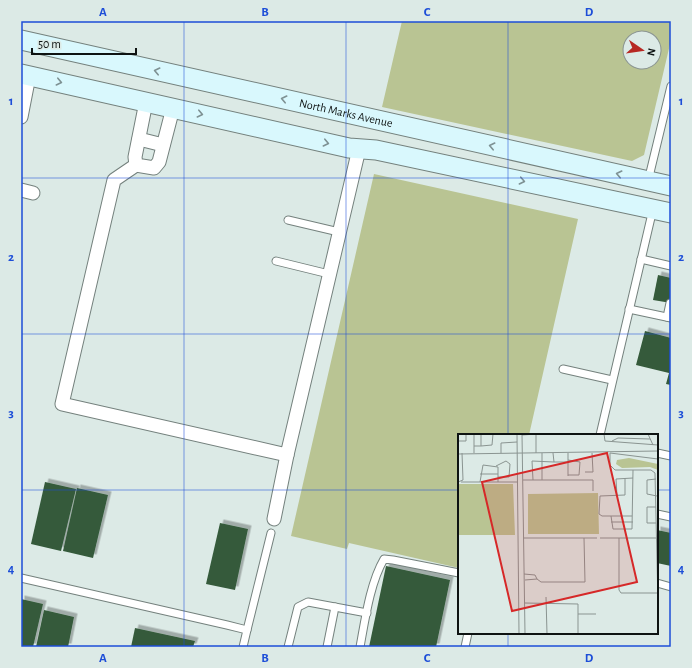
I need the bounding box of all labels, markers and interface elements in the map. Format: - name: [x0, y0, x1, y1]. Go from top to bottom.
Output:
- text: A: [99, 6, 107, 19]
- text: B: [261, 6, 269, 19]
- text: C: [424, 6, 431, 19]
- text: D: [585, 6, 594, 19]
- scale bar: [32, 30, 136, 56]
- north arrow: [622, 30, 662, 70]
- text: 50 m: [38, 38, 61, 50]
- text: N: [645, 47, 657, 57]
- one-way arrow: [154, 67, 160, 75]
- one-way arrow: [56, 78, 62, 86]
- text: 1: [9, 95, 13, 108]
- text: 1: [679, 95, 683, 108]
- one-way arrow: [280, 96, 287, 104]
- street label: North Marks Avenue: [298, 97, 394, 129]
- one-way arrow: [196, 110, 203, 118]
- one-way arrow: [323, 138, 329, 146]
- one-way arrow: [489, 142, 496, 151]
- one-way arrow: [616, 171, 622, 179]
- one-way arrow: [519, 177, 526, 185]
- text: 2: [8, 251, 14, 264]
- text: 2: [678, 251, 684, 264]
- text: 3: [8, 407, 14, 420]
- text: 3: [678, 407, 684, 420]
- inset map: [458, 434, 658, 634]
- text: 4: [8, 563, 15, 576]
- text: 4: [678, 563, 685, 576]
- text: A: [99, 652, 107, 665]
- text: B: [261, 652, 269, 665]
- text: C: [424, 652, 431, 665]
- text: D: [585, 652, 594, 665]

